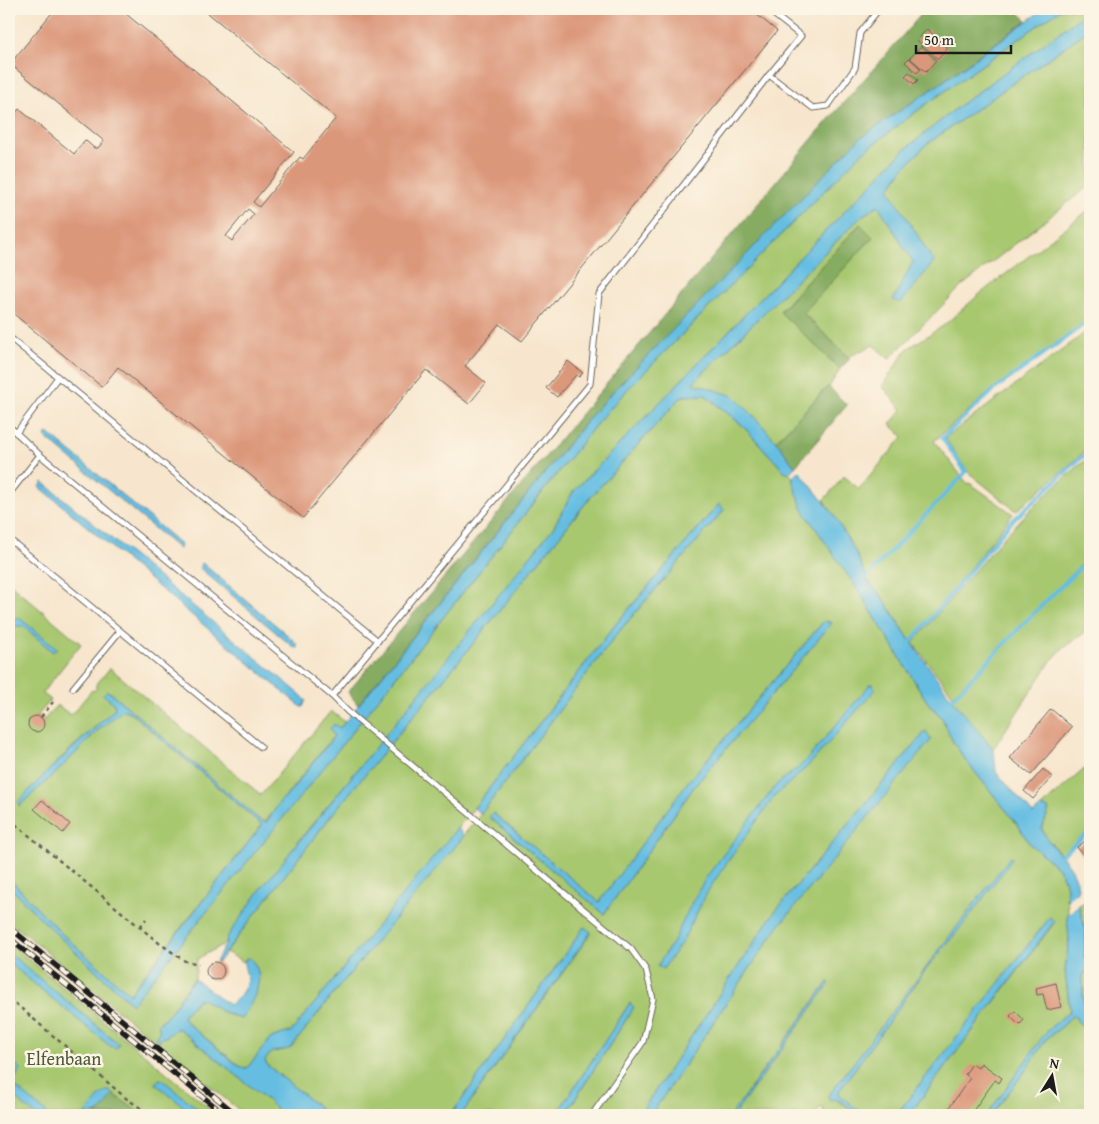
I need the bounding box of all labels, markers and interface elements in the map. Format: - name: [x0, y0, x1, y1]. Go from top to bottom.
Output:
- scale bar: [916, 22, 1012, 54]
- text: 50 m: [924, 29, 955, 50]
- park label: Elfenbaan: [27, 1045, 101, 1072]
- north arrow: [1026, 1052, 1076, 1102]
- text: N: [1048, 1053, 1062, 1074]

